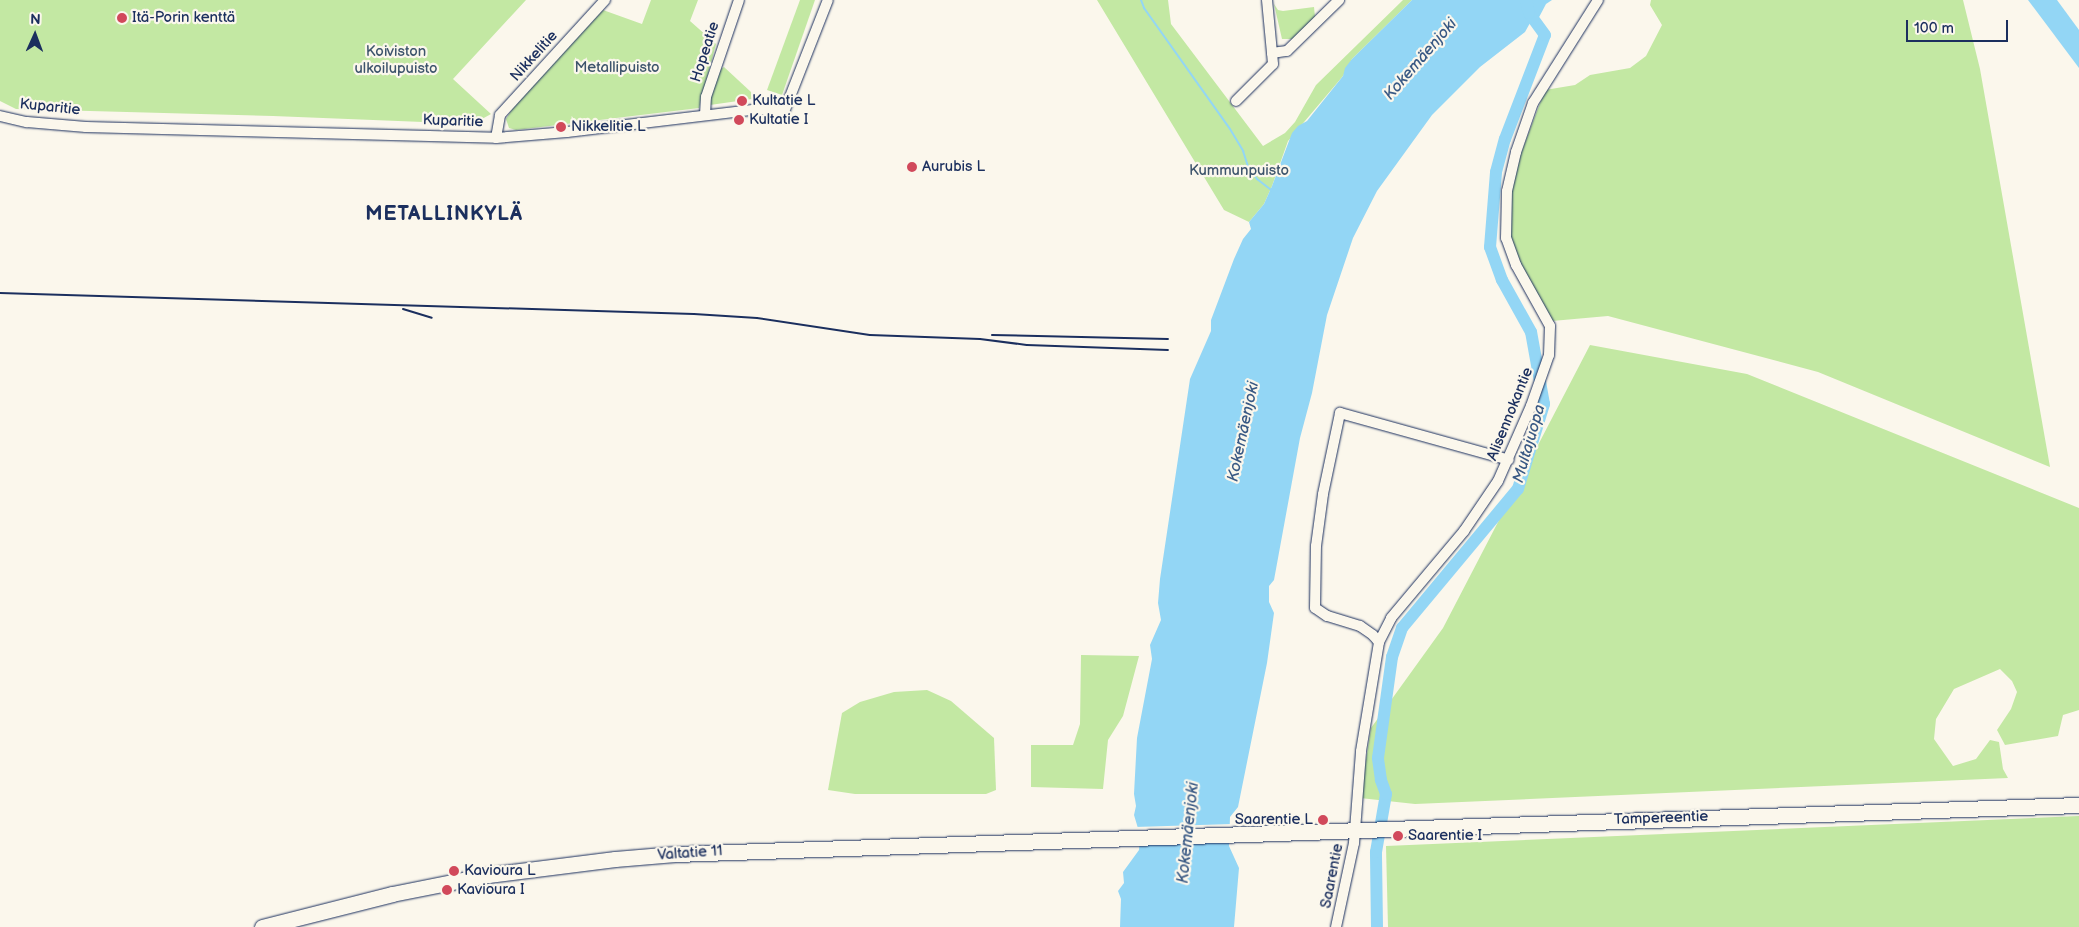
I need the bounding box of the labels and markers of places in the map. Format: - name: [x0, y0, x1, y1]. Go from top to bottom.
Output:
- place label: Itä-Porin kenttä: [132, 9, 235, 27]
- marker: Itä-Porin kenttä: [116, 12, 128, 24]
- place label: Kultatie L: [752, 92, 815, 110]
- marker: Kultatie L: [736, 95, 748, 107]
- place label: Kultatie I: [749, 111, 808, 129]
- marker: Kultatie I: [733, 114, 745, 126]
- place label: Nikkelitie L: [571, 118, 646, 136]
- marker: Nikkelitie L: [555, 121, 567, 133]
- place label: Aurubis L: [922, 158, 985, 176]
- marker: Aurubis L: [906, 161, 918, 173]
- place label: Saarentie L: [1235, 811, 1313, 829]
- marker: Saarentie L: [1317, 814, 1329, 826]
- place label: Saarentie I: [1408, 827, 1482, 845]
- marker: Saarentie I: [1392, 830, 1404, 842]
- place label: Kavioura L: [464, 862, 536, 880]
- marker: Kavioura L: [448, 865, 460, 877]
- place label: Kavioura I: [457, 881, 525, 899]
- marker: Kavioura I: [441, 884, 453, 896]

